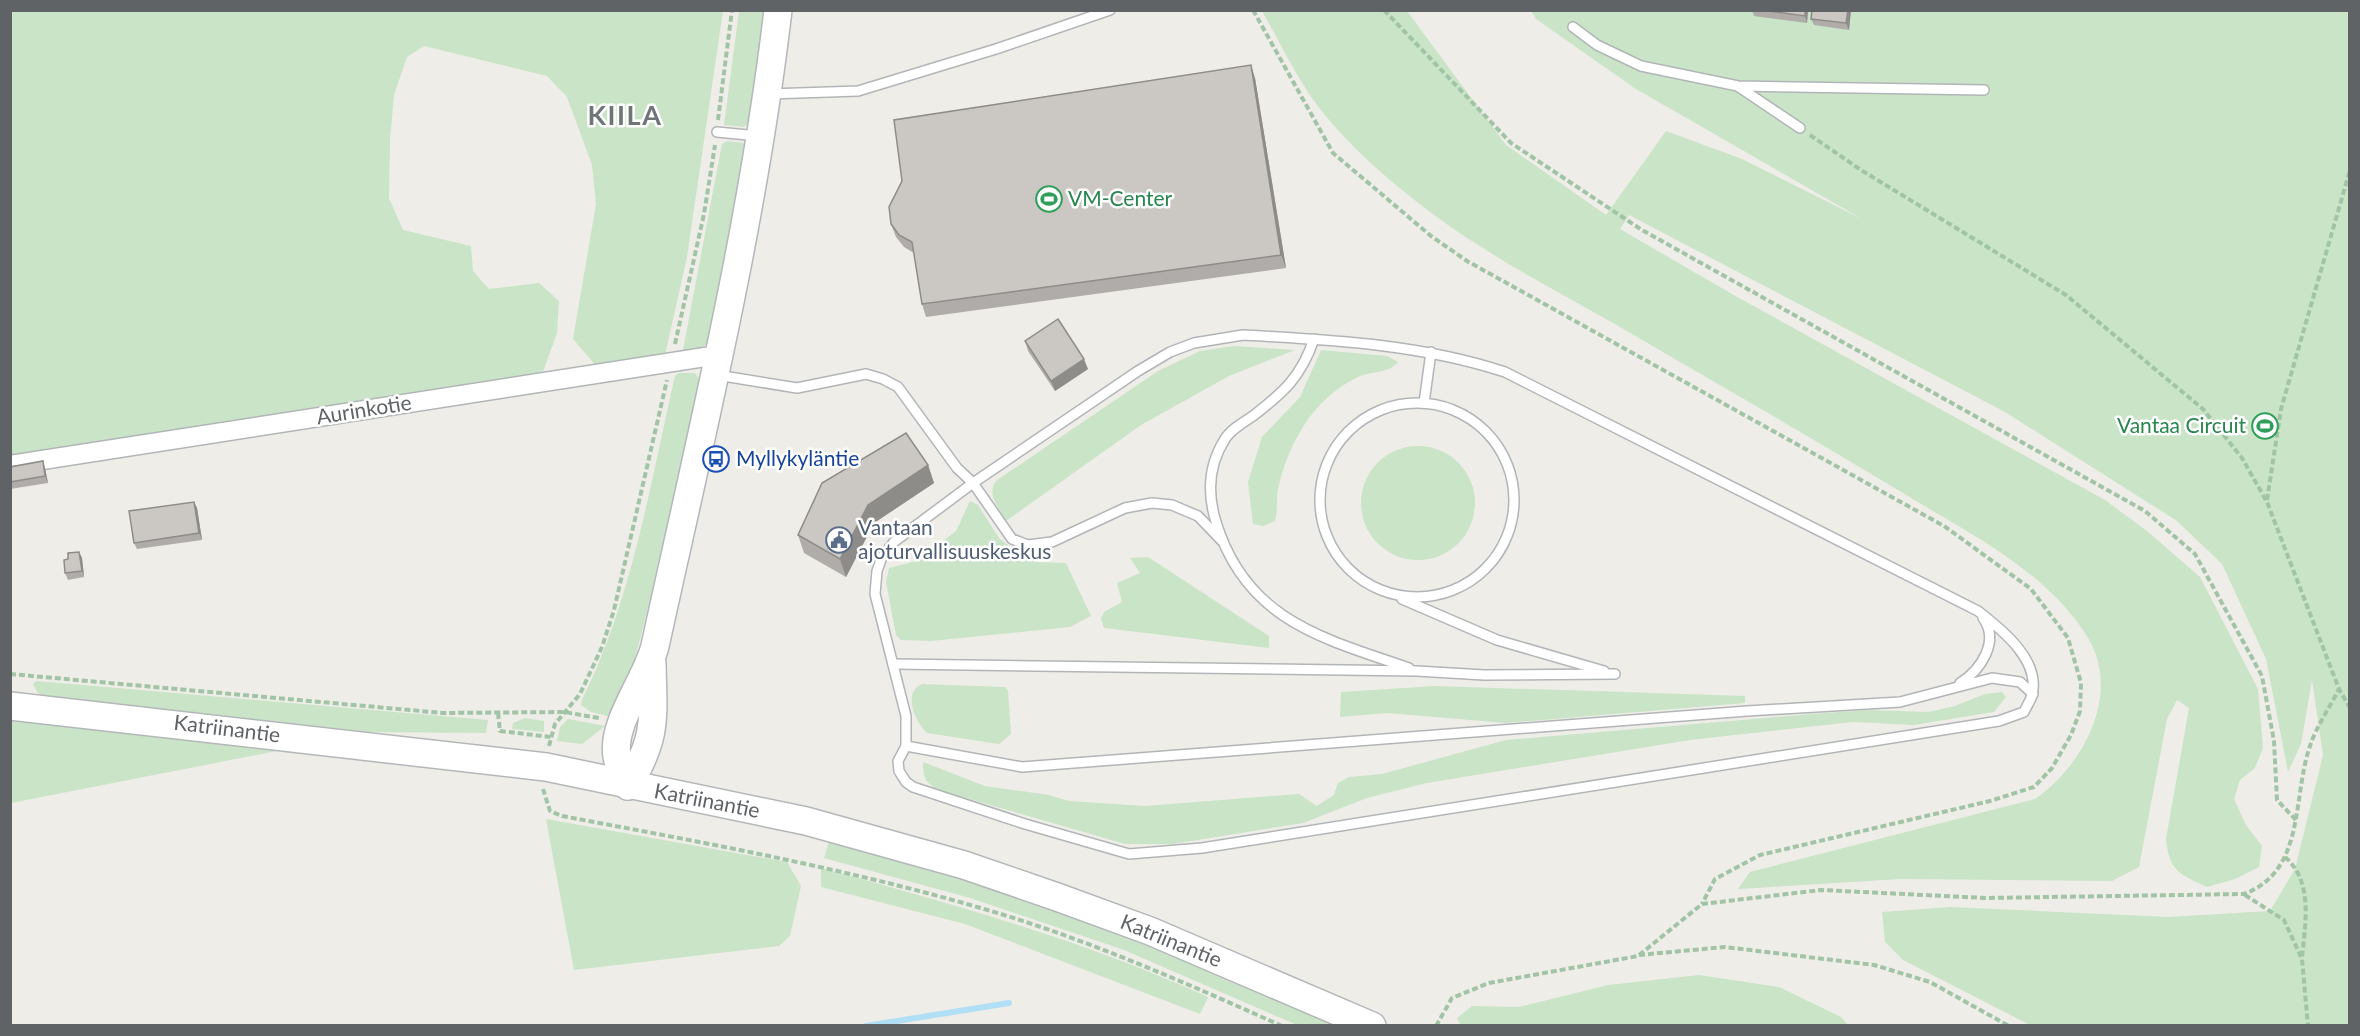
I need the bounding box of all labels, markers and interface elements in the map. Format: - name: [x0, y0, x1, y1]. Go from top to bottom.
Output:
- district label: KIILA: [588, 98, 662, 131]
- sports icon: VM-Center: [1034, 184, 1064, 214]
- place label: VM-Center: [1068, 185, 1173, 210]
- street label: Aurinkotie: [314, 389, 413, 428]
- sports icon: Vantaa Circuit: [2250, 411, 2280, 441]
- place label: Vantaa Circuit: [2117, 412, 2246, 437]
- bus stop icon: Myllykyläntie: [701, 444, 731, 474]
- place label: Myllykyläntie: [736, 445, 859, 470]
- place label: Vantaan ajoturvallisuuskeskus: [858, 514, 1051, 563]
- public building icon: Vantaan ajoturvallisuuskeskus: [824, 525, 854, 555]
- street label: Katriinantie: [172, 709, 282, 746]
- street label: Katriinantie: [652, 777, 762, 822]
- street label: Katriinantie: [1117, 908, 1226, 971]

